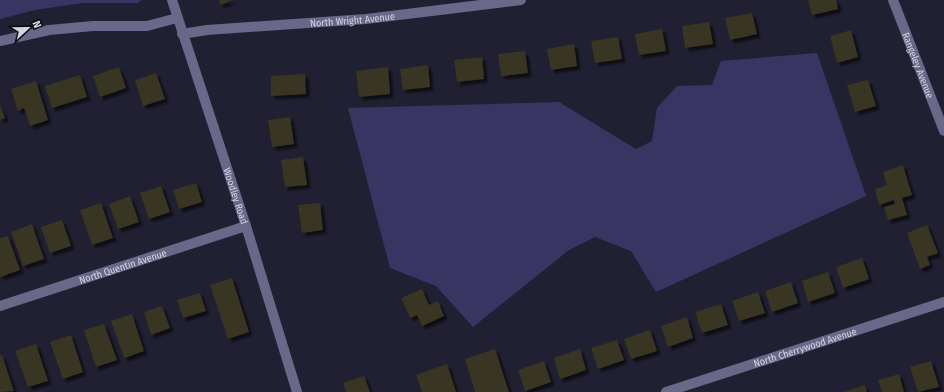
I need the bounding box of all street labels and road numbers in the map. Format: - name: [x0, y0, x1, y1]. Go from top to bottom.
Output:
- street label: North Wright Avenue: [310, 11, 395, 30]
- street label: Rangeley Avenue: [899, 31, 936, 100]
- street label: Woodley Road: [220, 166, 250, 226]
- street label: North Quentin Avenue: [78, 247, 168, 287]
- street label: North Cherrywood Avenue: [752, 326, 858, 370]

